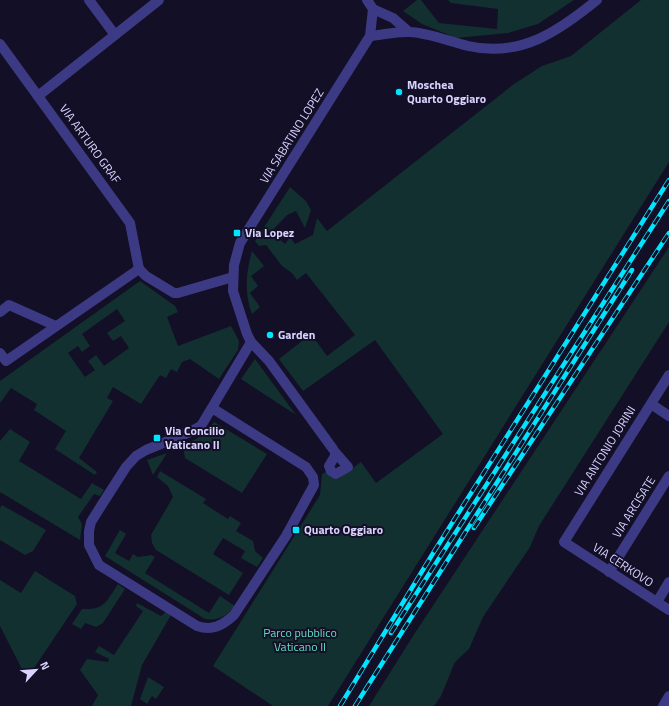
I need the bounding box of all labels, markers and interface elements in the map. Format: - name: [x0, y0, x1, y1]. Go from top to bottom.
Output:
- place label: Moschea Quarto Oggiaro: [407, 75, 486, 108]
- street label: VIA SABATINO LOPEZ: [255, 85, 328, 187]
- marker: Moschea Quarto Oggiaro: [394, 87, 404, 97]
- street label: VIA ARTURO GRAF: [55, 100, 126, 187]
- place label: Via Lopez: [245, 223, 294, 242]
- marker: Via Lopez: [232, 228, 242, 238]
- place label: Garden: [278, 325, 315, 344]
- marker: Garden: [265, 330, 275, 340]
- street label: VIA ANTONIO JORINI: [569, 402, 640, 500]
- place label: Via Concilio Vaticano II: [165, 421, 225, 454]
- marker: Via Concilio Vaticano II: [152, 433, 162, 443]
- street label: VIA ARCISATE: [607, 472, 660, 541]
- place label: Quarto Oggiaro: [304, 520, 383, 539]
- marker: Quarto Oggiaro: [291, 525, 301, 535]
- street label: VIA CERKOVO: [589, 538, 658, 592]
- park label: Parco pubblico Vaticano II: [263, 623, 337, 656]
- north arrow: [16, 650, 56, 690]
- text: N: [36, 659, 54, 673]

